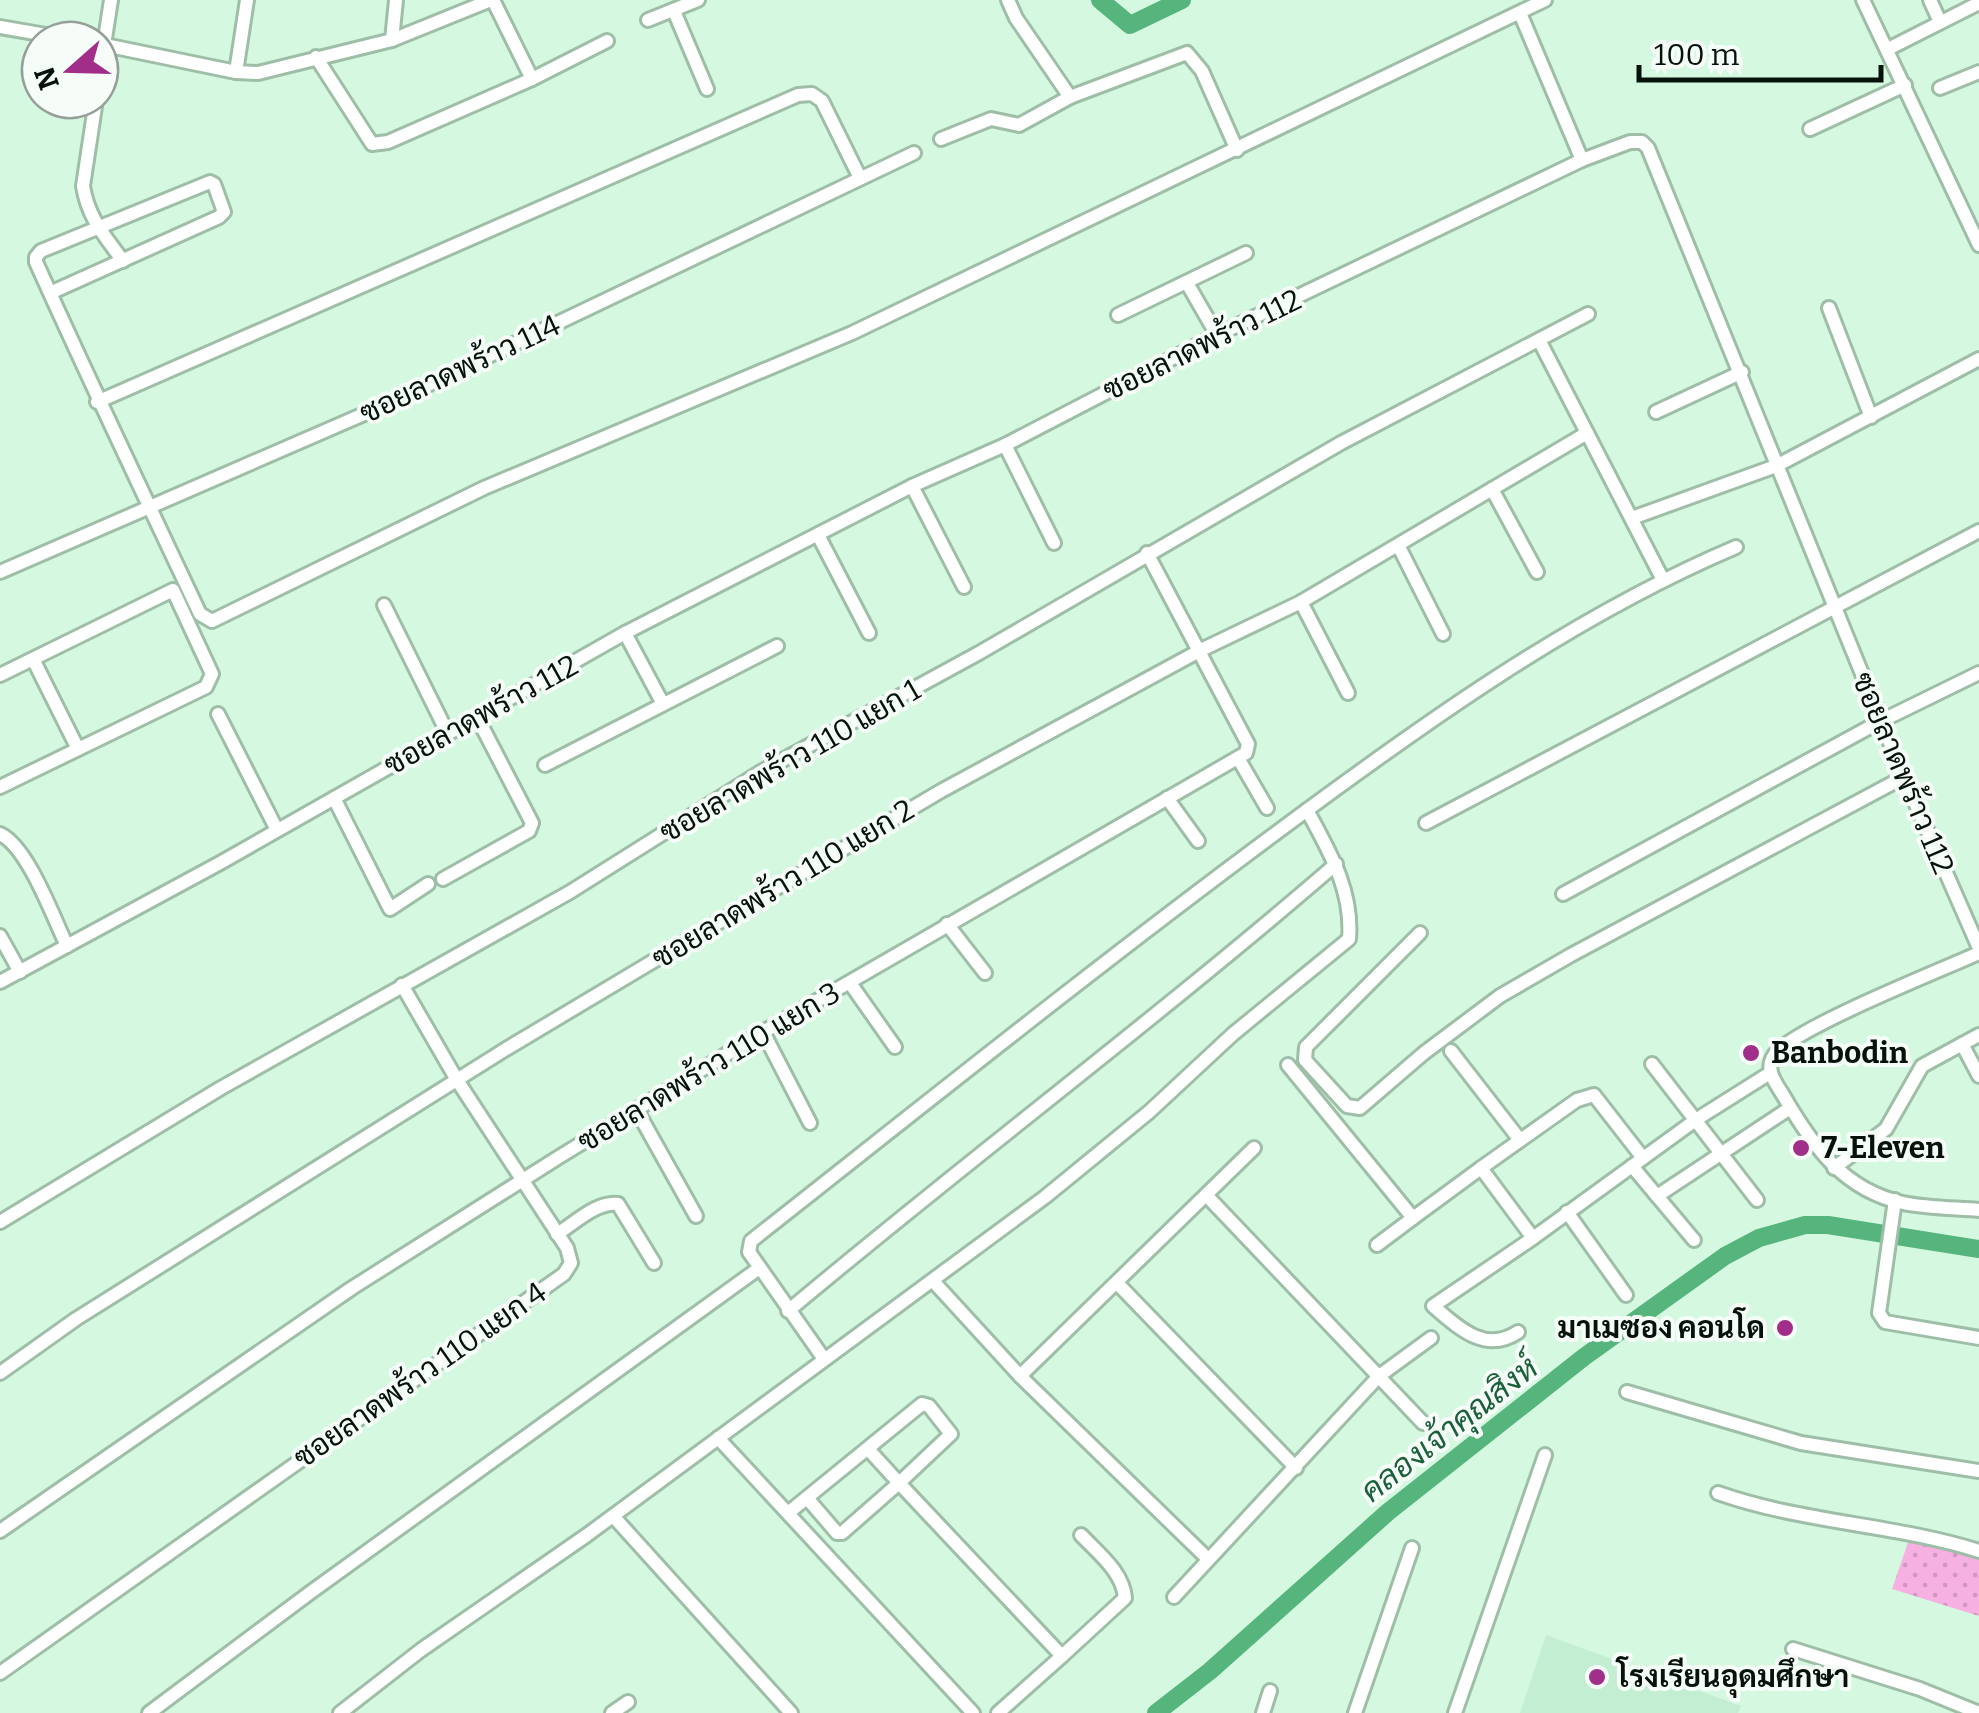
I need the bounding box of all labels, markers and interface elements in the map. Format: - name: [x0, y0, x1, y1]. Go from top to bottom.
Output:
- north arrow: [20, 20, 120, 120]
- scale bar: [1639, 20, 1882, 82]
- text: 100 m: [1654, 37, 1740, 73]
- text: N: [28, 63, 66, 94]
- street label: ซอยลาดพร้าว 112: [1096, 279, 1307, 408]
- street label: ซอยลาดพร้าว 114: [353, 304, 566, 431]
- street label: ซอยลาดพร้าว 112: [377, 644, 584, 783]
- street label: ซอยลาดพร้าว 112: [1844, 666, 1964, 879]
- street label: ซอยลาดพร้าว 110 แยก 1: [652, 669, 927, 850]
- street label: ซอยลาดพร้าว 110 แยก 2: [644, 789, 920, 976]
- street label: ซอยลาดพร้าว 110 แยก 3: [570, 972, 847, 1160]
- place label: Banbodin: [1771, 1035, 1909, 1071]
- marker: Banbodin: [1740, 1042, 1762, 1064]
- place label: 7-Eleven: [1821, 1130, 1945, 1166]
- marker: 7-Eleven: [1790, 1137, 1812, 1159]
- street label: ซอยลาดพร้าว 110 แยก 4: [285, 1272, 554, 1476]
- place label: มาเมซอง คอนโด: [1557, 1307, 1765, 1346]
- marker: มาเมซอง คอนโด: [1774, 1317, 1796, 1339]
- water label: คลองเจ้าคุณสิงห์: [1352, 1344, 1550, 1512]
- place label: โรงเรียนอุดมศึกษา: [1615, 1656, 1849, 1698]
- marker: โรงเรียนอุดมศึกษา: [1586, 1666, 1608, 1688]

